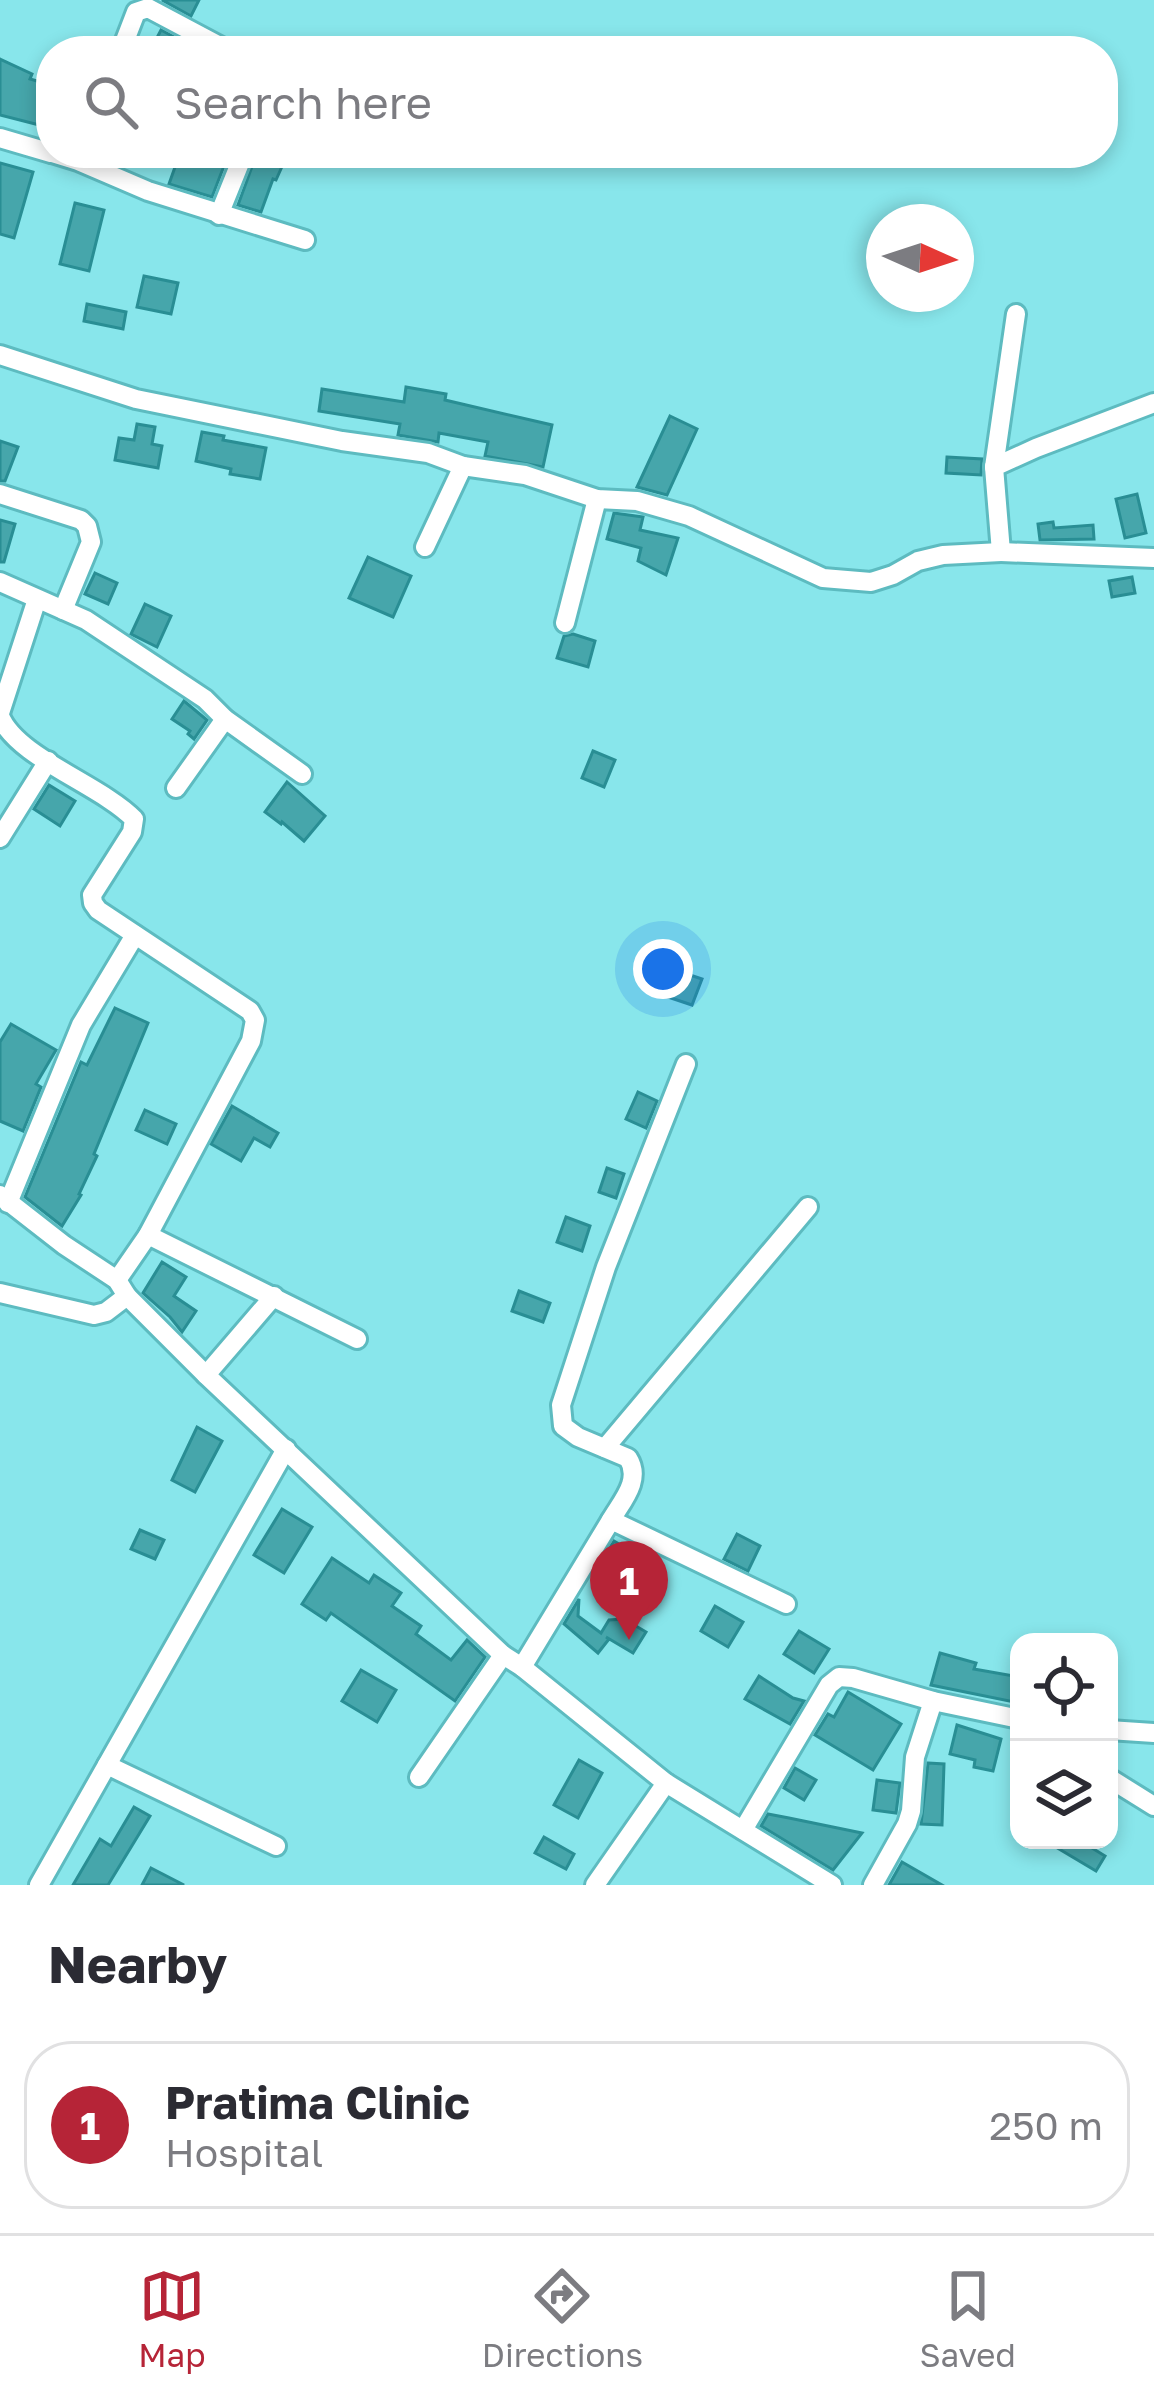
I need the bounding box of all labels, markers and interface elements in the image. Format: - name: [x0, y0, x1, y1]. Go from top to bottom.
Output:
- search box: [36, 36, 1118, 168]
- icon: search: [78, 69, 144, 135]
- text: Search here: [174, 75, 432, 129]
- north arrow: [866, 204, 974, 312]
- your location: [633, 939, 693, 999]
- pin: 1: [590, 1541, 668, 1640]
- map controls: [1010, 1633, 1118, 1849]
- button: locate: [1010, 1633, 1118, 1741]
- button: layers: [1010, 1741, 1118, 1849]
- text: Nearby: [48, 1933, 227, 1994]
- text: Pratima Clinic: [165, 2075, 470, 2129]
- text: 1: [80, 2102, 100, 2149]
- text: 250 m: [989, 2102, 1103, 2149]
- text: Hospital: [165, 2129, 323, 2176]
- tab: Map: [138, 2263, 206, 2374]
- tab: Directions: [482, 2263, 643, 2374]
- tab: Saved: [919, 2263, 1016, 2374]

